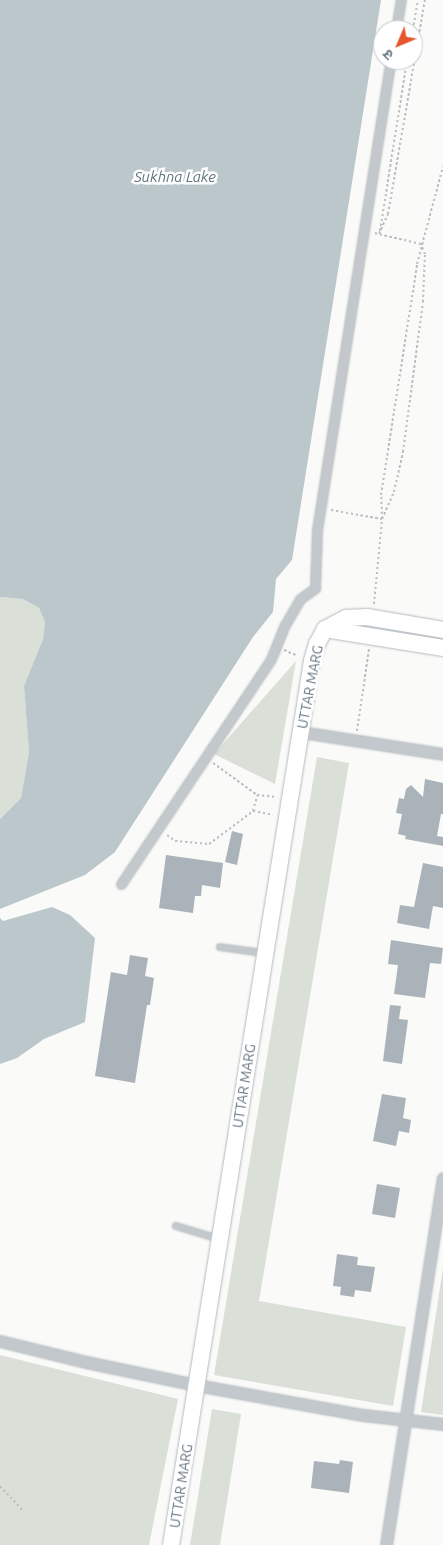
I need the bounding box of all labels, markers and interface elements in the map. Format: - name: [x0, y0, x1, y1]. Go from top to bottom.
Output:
- north arrow: [373, 20, 423, 70]
- text: उ: [380, 46, 397, 63]
- water label: Sukhna Lake: [134, 168, 216, 186]
- street label: UTTAR MARG: [294, 644, 326, 730]
- street label: UTTAR MARG: [229, 1043, 259, 1129]
- street label: UTTAR MARG: [166, 1443, 196, 1529]

